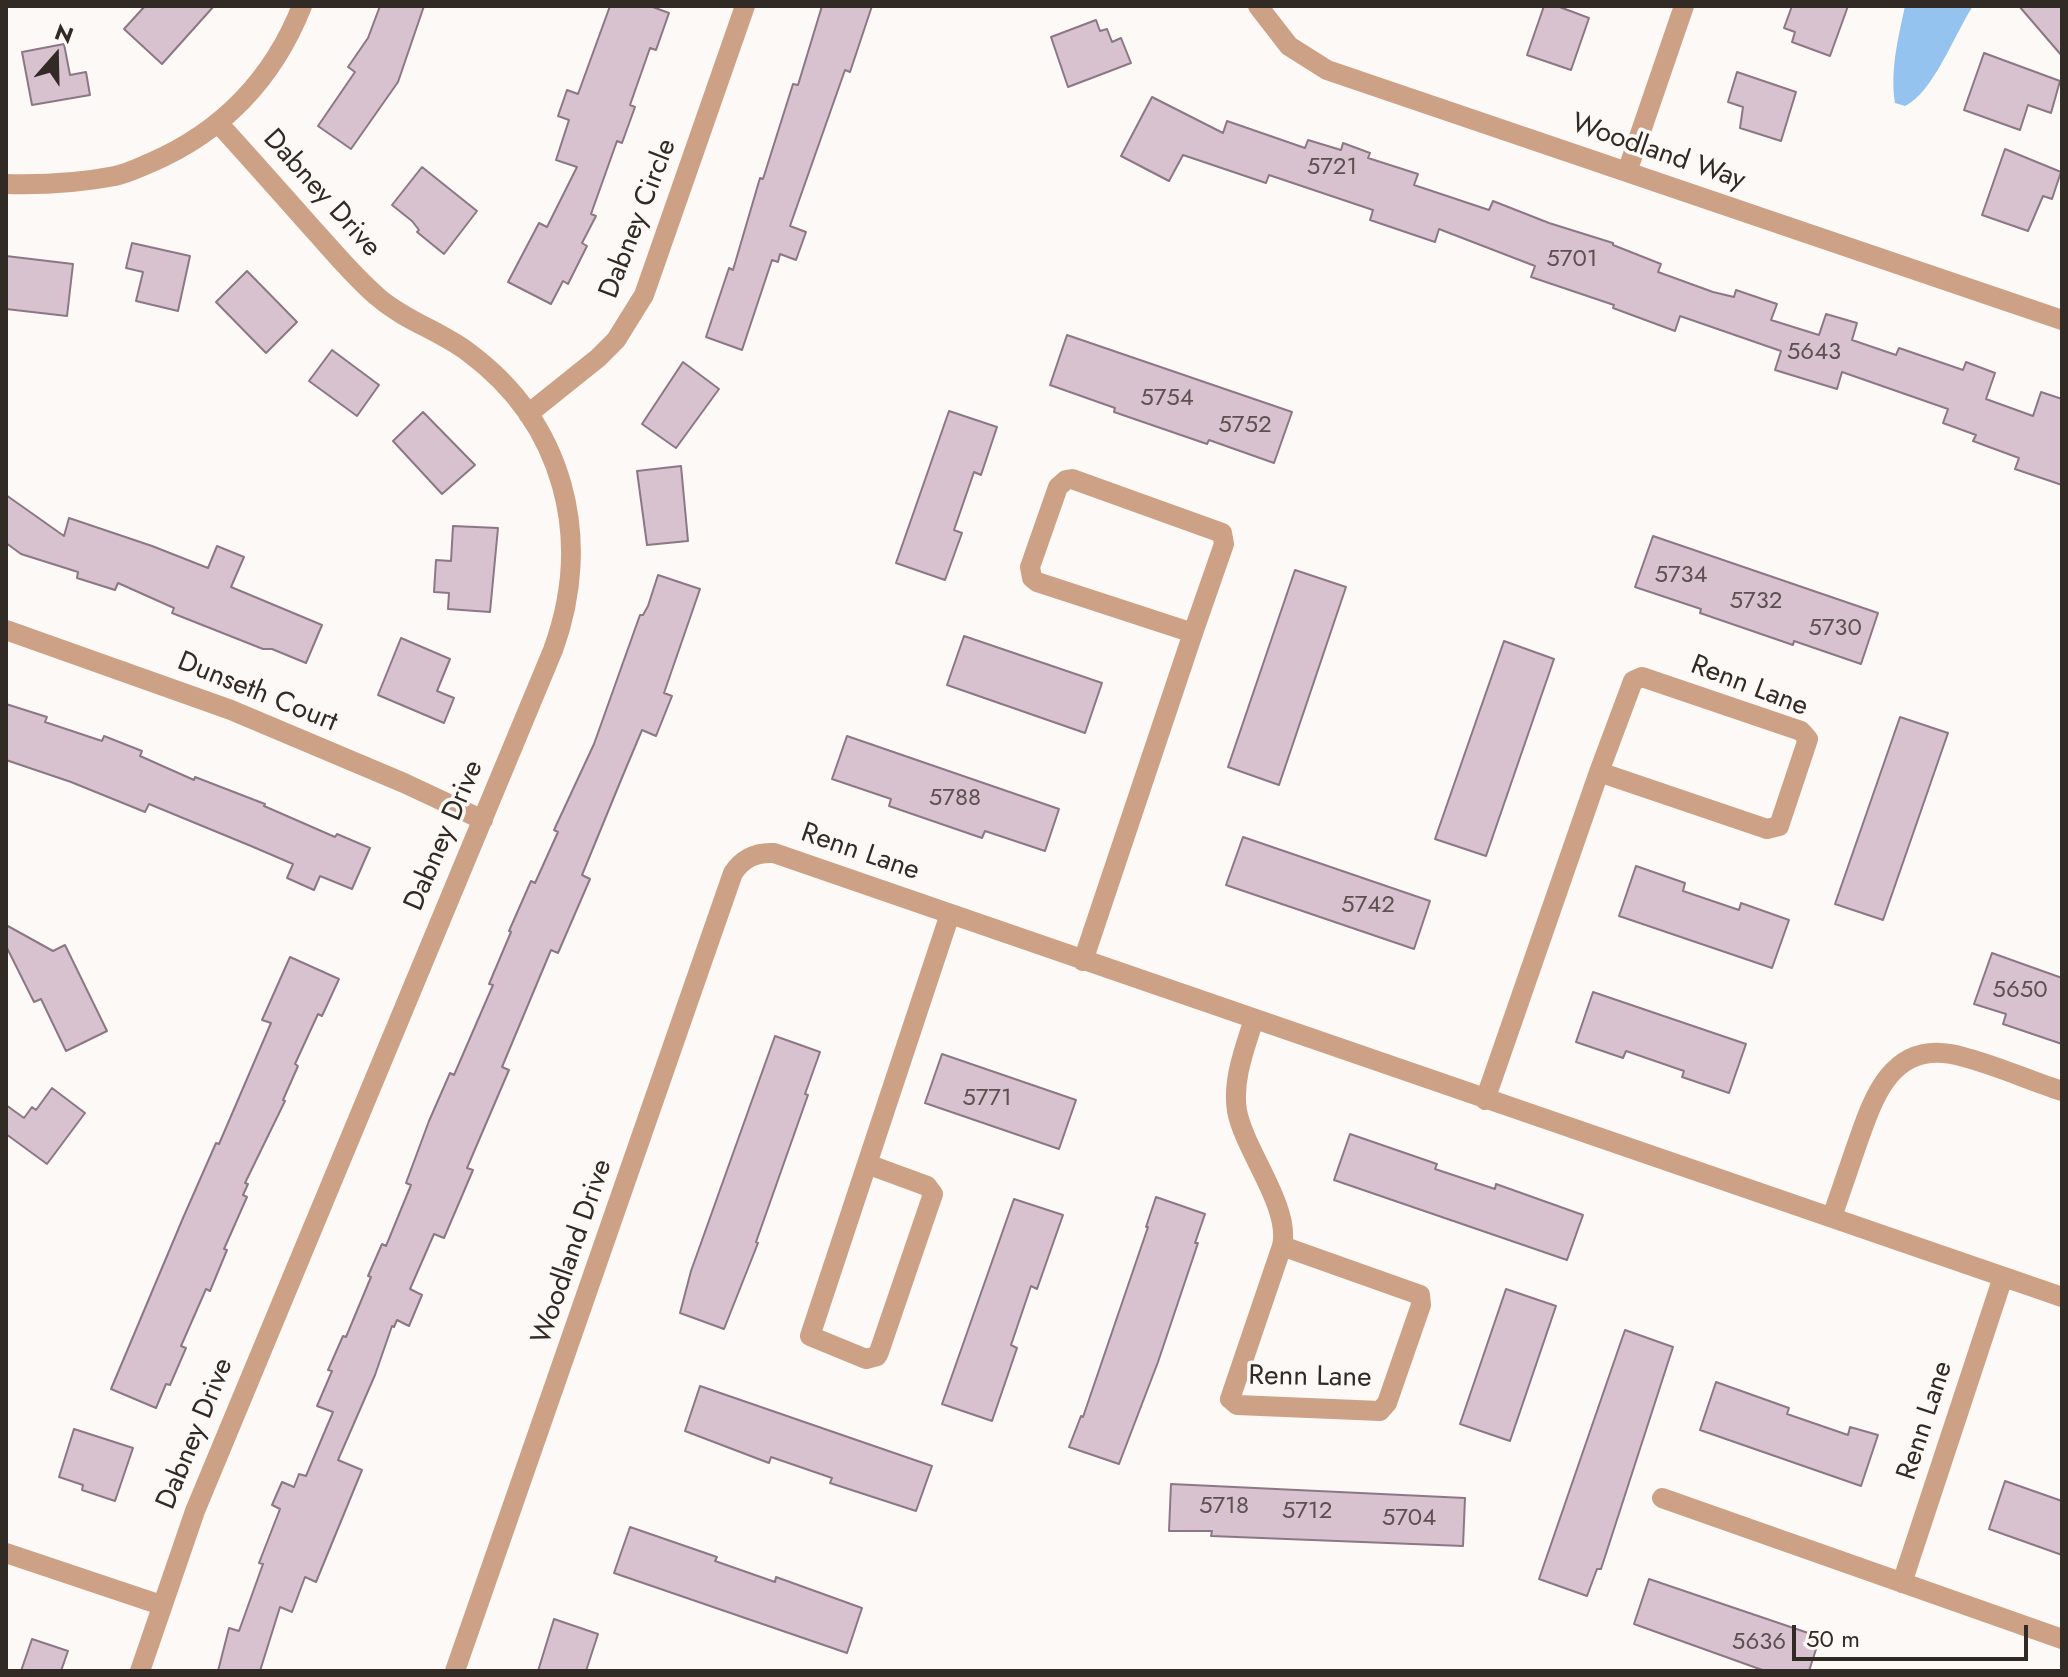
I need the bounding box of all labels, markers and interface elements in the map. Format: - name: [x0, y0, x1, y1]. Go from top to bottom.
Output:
- text: N: [51, 15, 78, 51]
- north arrow: [16, 16, 96, 96]
- street label: Woodland Way: [1567, 108, 1749, 198]
- street label: Dabney Drive: [255, 123, 387, 265]
- street label: Dabney Circle: [593, 135, 685, 303]
- house number: 5721: [1307, 154, 1357, 182]
- house number: 5701: [1546, 246, 1598, 274]
- house number: 5643: [1787, 339, 1841, 367]
- house number: 5754: [1140, 385, 1194, 413]
- house number: 5752: [1218, 412, 1272, 440]
- house number: 5734: [1654, 562, 1708, 590]
- house number: 5732: [1730, 588, 1782, 616]
- house number: 5730: [1808, 615, 1862, 643]
- street label: Dunseth Court: [172, 646, 342, 740]
- street label: Renn Lane: [1686, 649, 1812, 725]
- street label: Dabney Drive: [398, 756, 492, 916]
- house number: 5788: [929, 785, 981, 813]
- street label: Renn Lane: [796, 817, 924, 889]
- house number: 5742: [1341, 892, 1395, 920]
- house number: 5650: [1992, 977, 2048, 1005]
- house number: 5771: [962, 1085, 1012, 1113]
- street label: Woodland Drive: [526, 1155, 620, 1349]
- street label: Dabney Drive: [150, 1353, 242, 1515]
- street label: Renn Lane: [1891, 1357, 1961, 1485]
- street label: Renn Lane: [1248, 1360, 1372, 1396]
- house number: 5718: [1199, 1493, 1249, 1521]
- house number: 5712: [1282, 1498, 1332, 1526]
- house number: 5704: [1382, 1505, 1436, 1533]
- scale bar: [1796, 1609, 2032, 1659]
- text: 50 m: [1806, 1621, 1860, 1656]
- house number: 5636: [1732, 1629, 1786, 1657]

